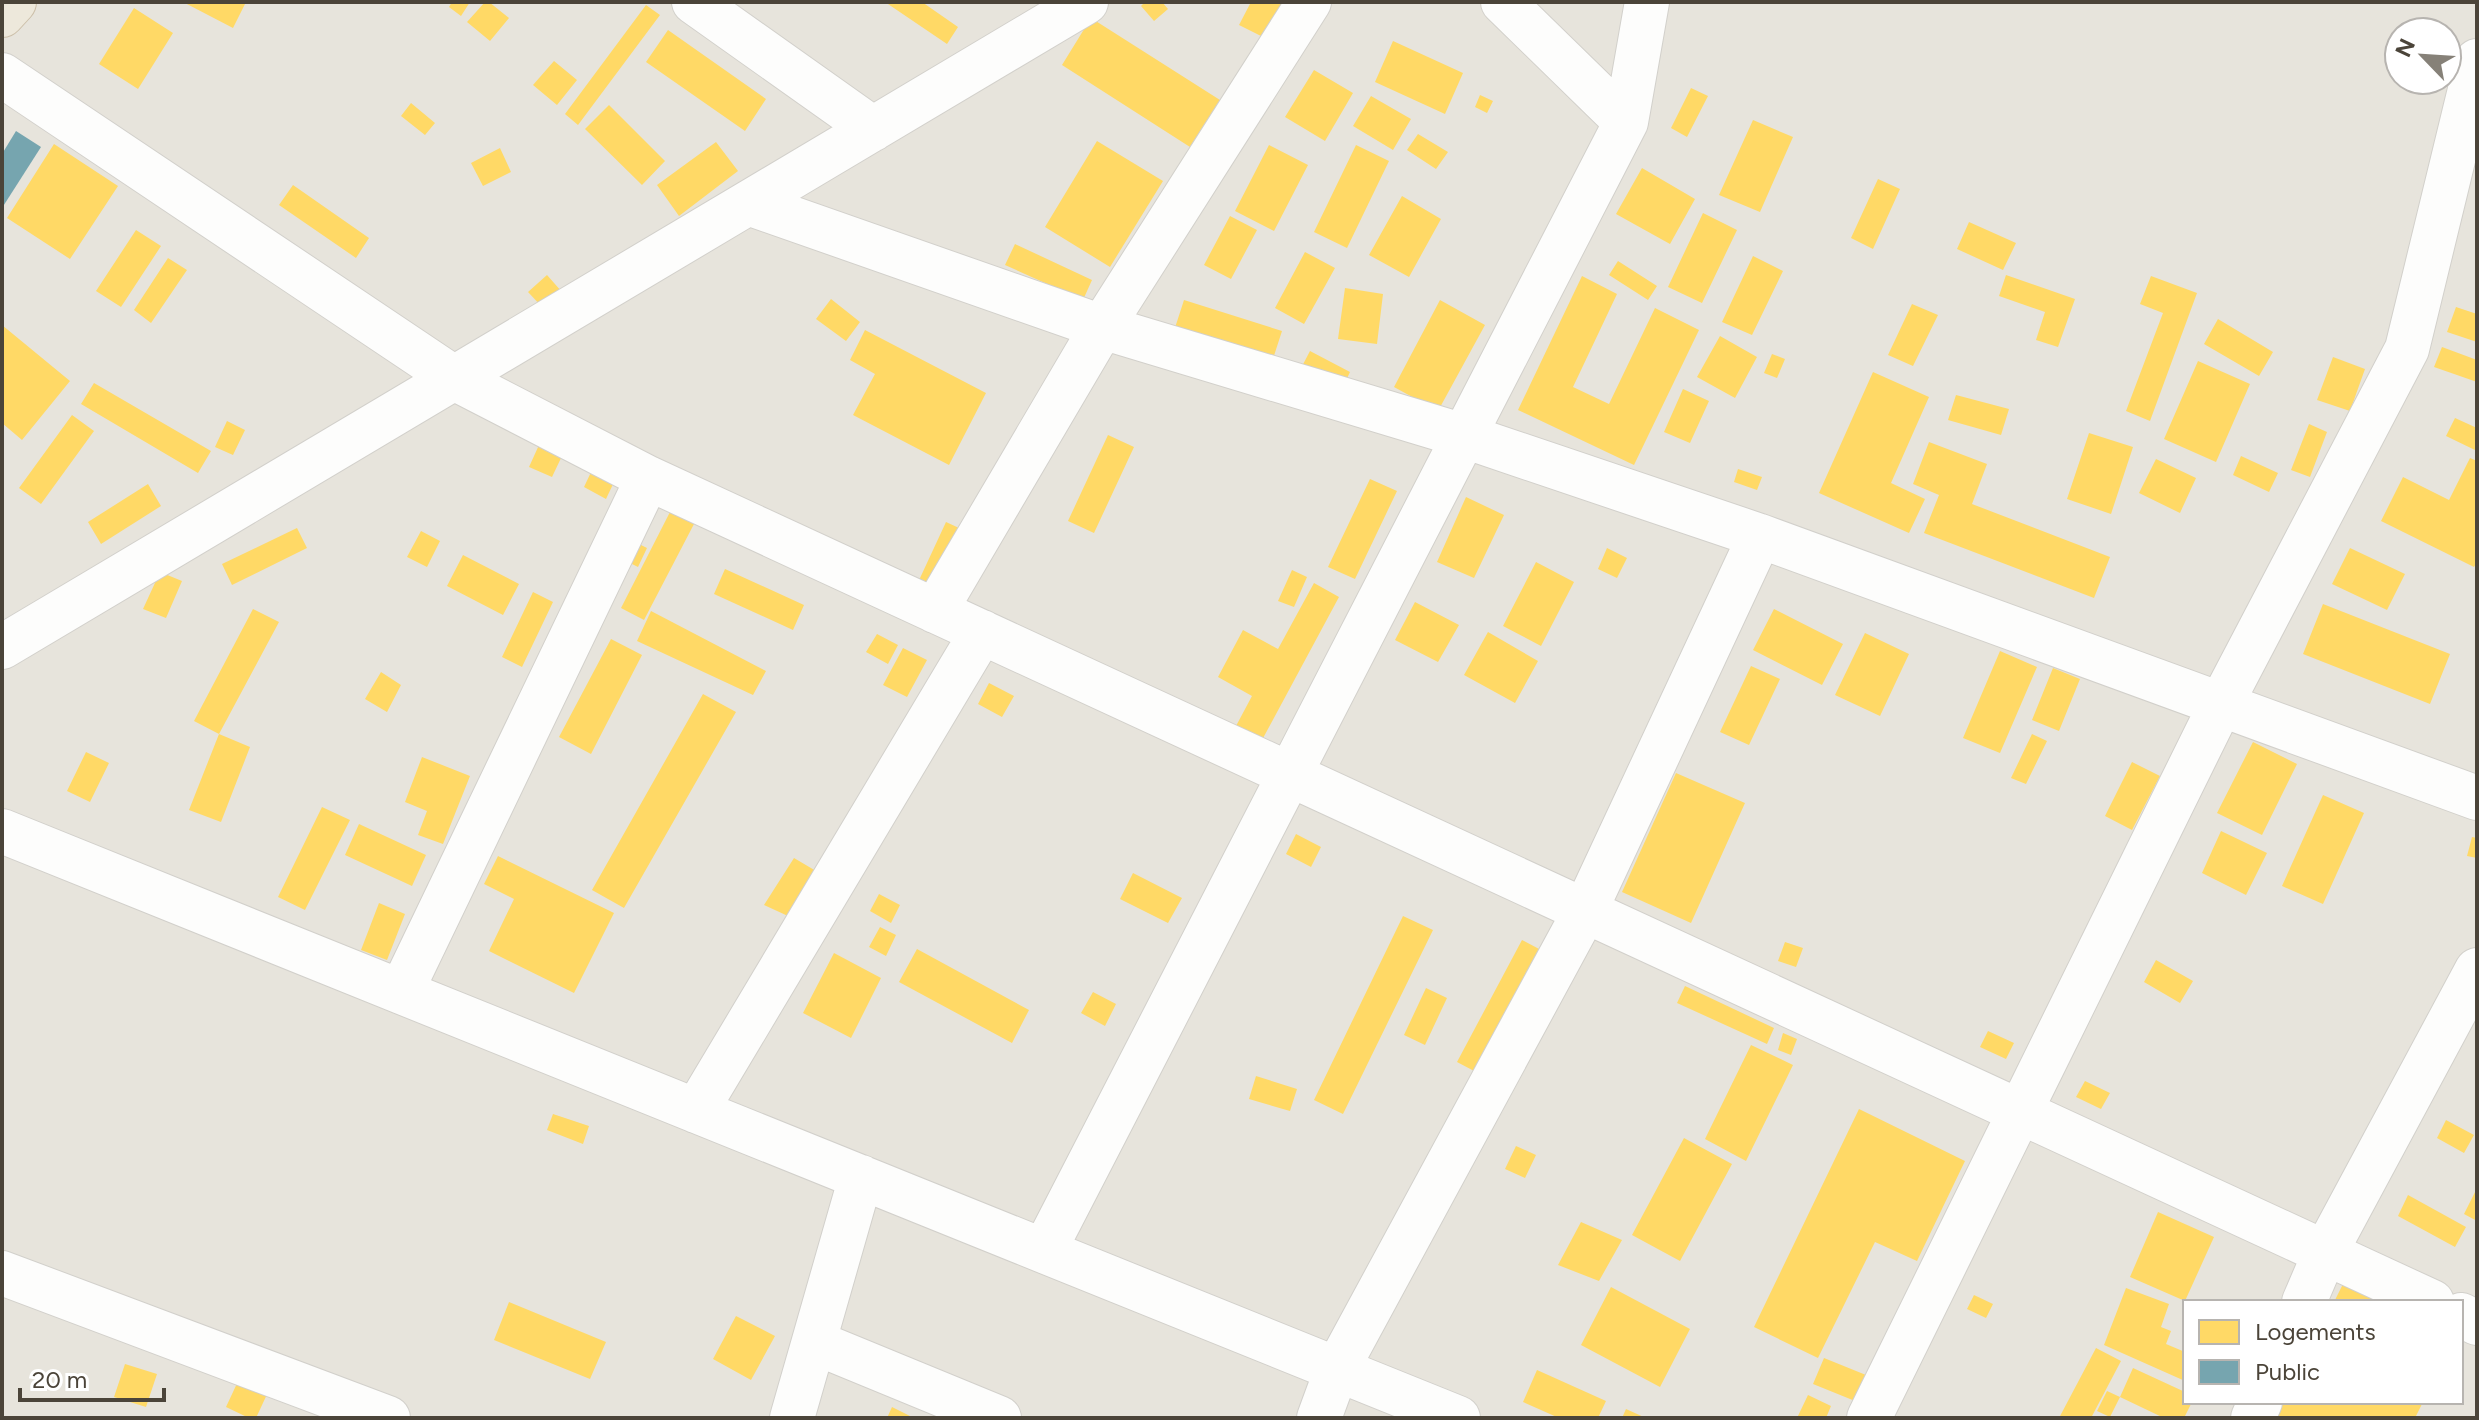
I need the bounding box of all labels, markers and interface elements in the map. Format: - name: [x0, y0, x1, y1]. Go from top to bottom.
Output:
- north arrow: [2383, 16, 2463, 96]
- text: N: [2389, 34, 2421, 61]
- legend: [2183, 1300, 2463, 1404]
- text: Logements: [2255, 1317, 2376, 1346]
- scale bar: [20, 1352, 164, 1402]
- text: Public: [2255, 1357, 2320, 1386]
- text: 20 m: [32, 1365, 87, 1394]

